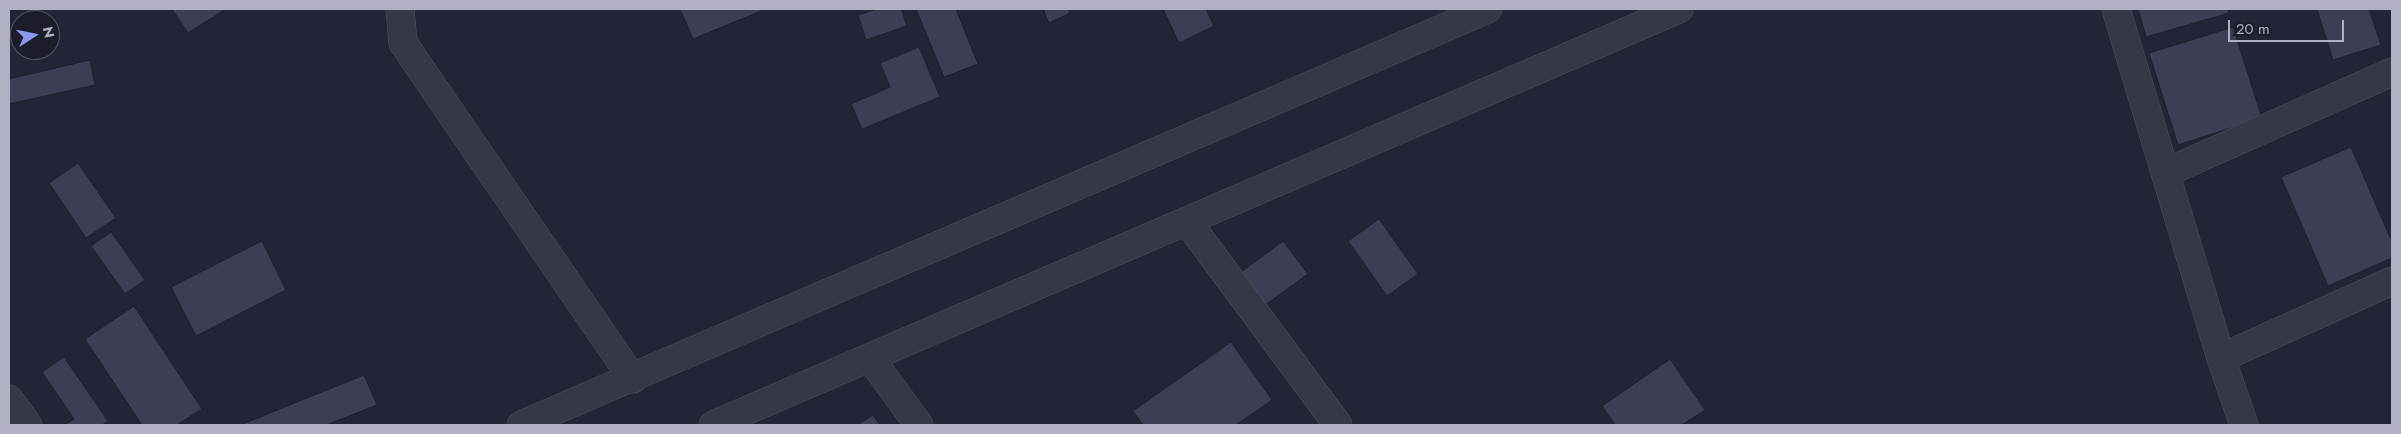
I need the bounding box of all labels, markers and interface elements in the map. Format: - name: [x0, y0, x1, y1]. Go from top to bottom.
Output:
- north arrow: [10, 10, 60, 60]
- scale bar: [2231, 10, 2347, 42]
- text: 20 m: [2236, 18, 2270, 40]
- text: N: [38, 25, 60, 40]

